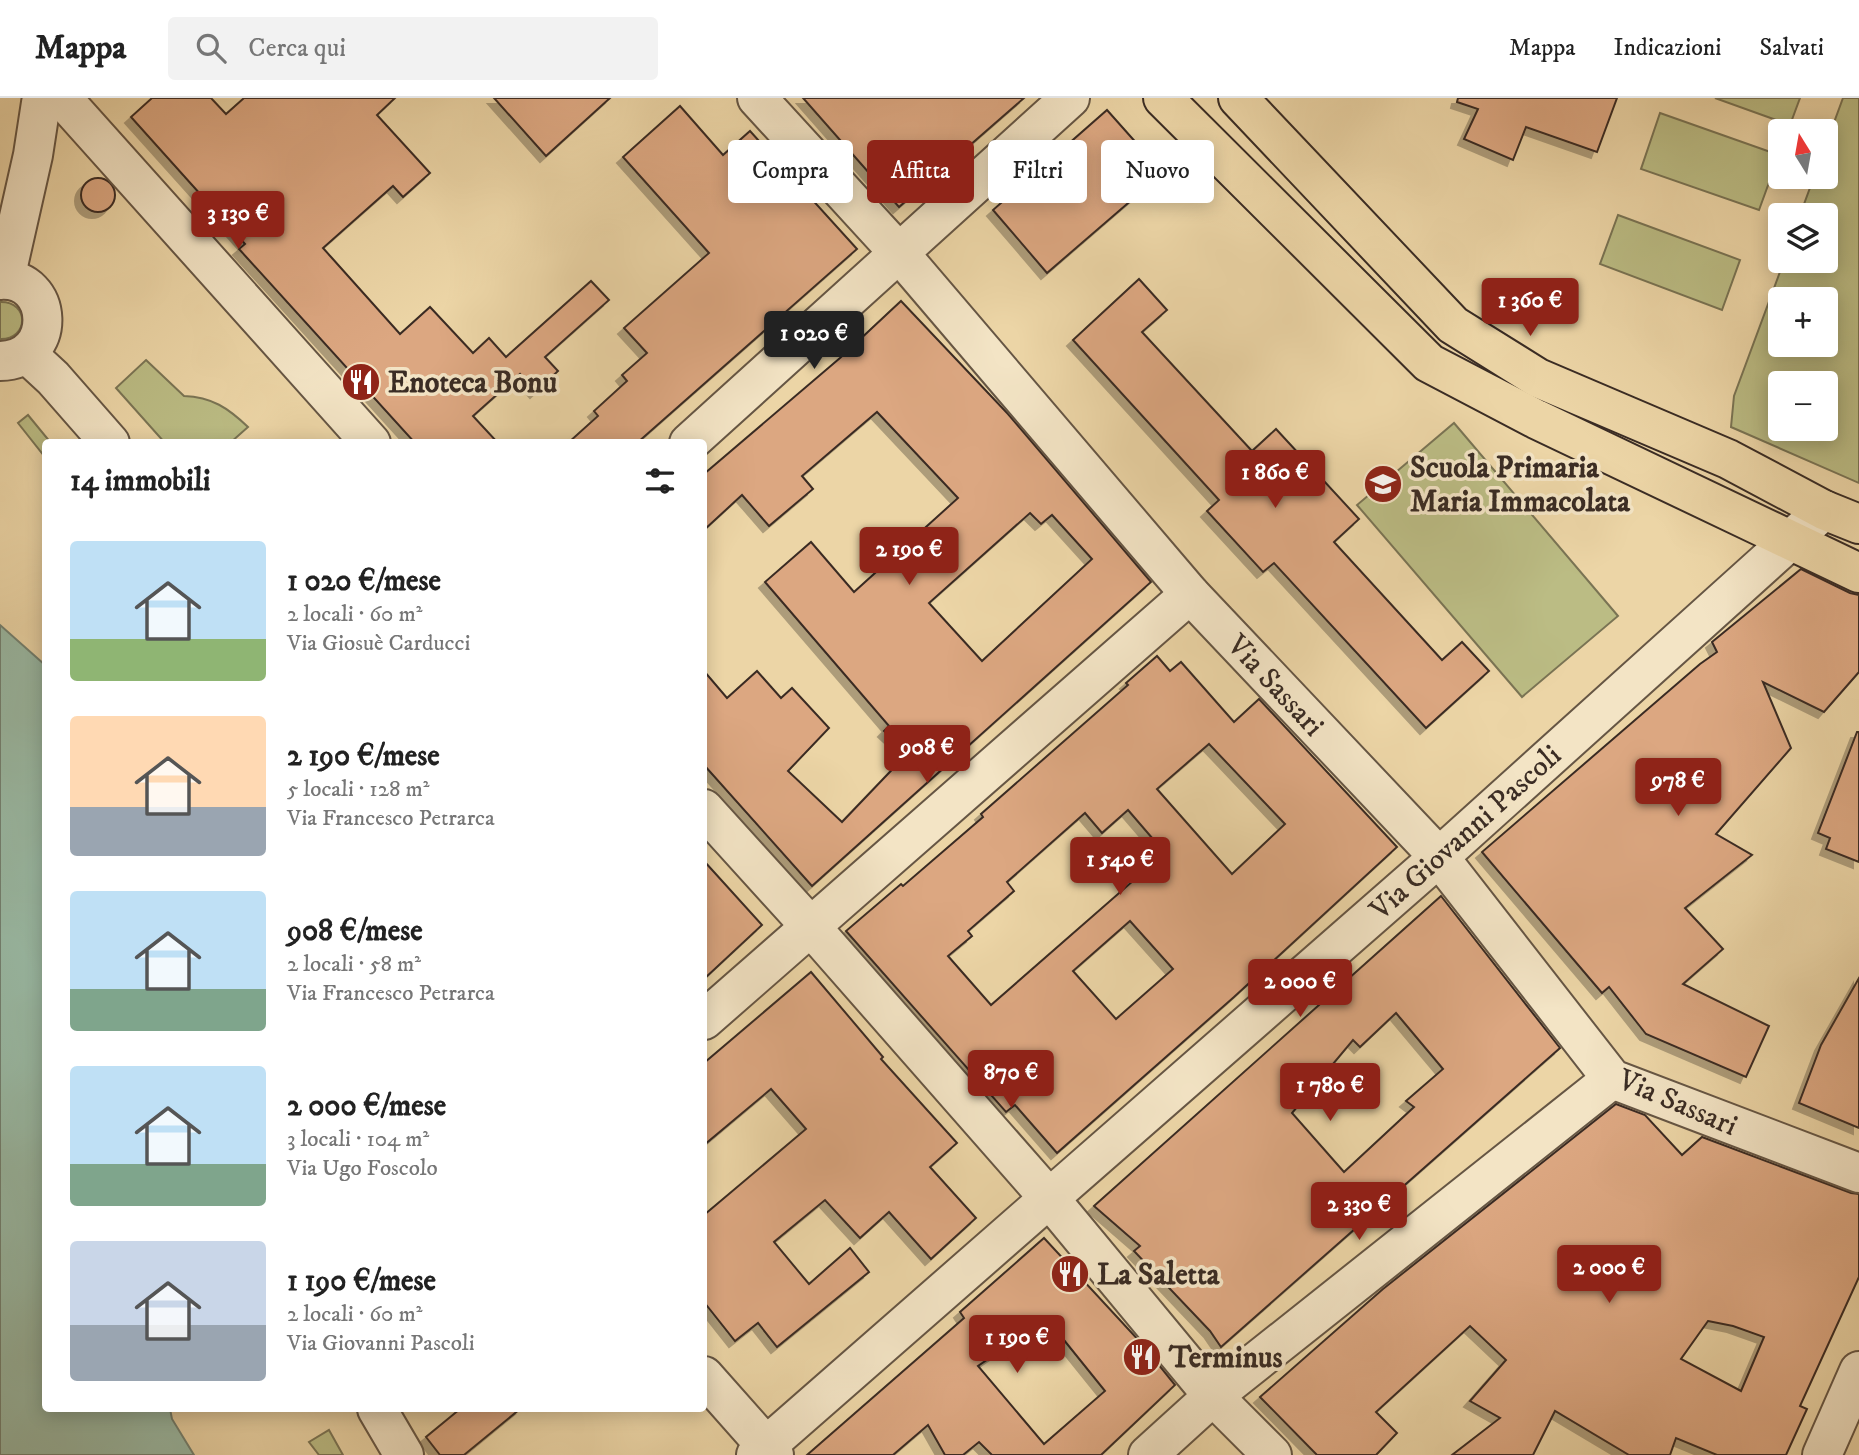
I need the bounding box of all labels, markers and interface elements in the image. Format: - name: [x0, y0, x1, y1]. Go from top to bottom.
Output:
- search box: [168, 17, 658, 80]
- text: Mappa: [35, 28, 126, 69]
- icon: search: [192, 29, 230, 67]
- text: Cerca qui: [248, 32, 346, 65]
- text: Mappa: [1509, 33, 1576, 63]
- text: Indicazioni: [1614, 33, 1722, 63]
- text: Salvati: [1760, 33, 1824, 63]
- north arrow: [1768, 119, 1838, 189]
- map controls: [1768, 119, 1838, 441]
- chip: Compra: [728, 140, 853, 203]
- chip: Affitta: [867, 140, 974, 203]
- chip: Filtri: [988, 140, 1087, 203]
- chip: Nuovo: [1101, 140, 1214, 203]
- pin: 3 130 €: [173, 192, 303, 251]
- text: 3 130 €: [207, 199, 269, 228]
- button: layers: [1768, 203, 1838, 273]
- pin: 1 360 €: [1465, 278, 1595, 338]
- text: 1 360 €: [1498, 286, 1562, 315]
- button: +: [1768, 287, 1838, 357]
- pin: 1 020 €: [749, 312, 879, 371]
- text: 1 020 €: [780, 319, 848, 348]
- restaurant icon: Enoteca Bonu: [340, 361, 382, 403]
- place label: Enoteca Bonu: [388, 365, 557, 402]
- button: −: [1768, 371, 1838, 441]
- pin: 1 860 €: [1210, 450, 1340, 510]
- place label: Scuola Primaria Maria Immacolata: [1410, 450, 1631, 521]
- text: 1 860 €: [1241, 458, 1309, 487]
- icon: filters: [641, 462, 679, 500]
- text: 14 immobili: [70, 463, 211, 500]
- school or university icon: Scuola Primaria Maria Immacolata: [1362, 463, 1404, 505]
- pin: 2 190 €: [844, 528, 974, 587]
- text: 2 190 €: [876, 535, 942, 564]
- text: 1 020 €/mese: [287, 563, 441, 600]
- icon: home: [126, 569, 210, 653]
- text: 2 locali · 60 m²: [287, 600, 422, 629]
- street label: Via Sassari: [1218, 627, 1331, 745]
- text: Via Giosuè Carducci: [287, 629, 470, 658]
- pin: 908 €: [878, 726, 976, 785]
- text: 908 €: [900, 733, 954, 762]
- street label: Via Giovanni Pascoli: [1362, 737, 1569, 929]
- text: 2 190 €/mese: [287, 738, 440, 775]
- icon: home: [126, 744, 210, 828]
- pin: 978 €: [1629, 758, 1727, 818]
- text: 978 €: [1651, 766, 1705, 795]
- text: 5 locali · 128 m²: [287, 775, 430, 804]
- text: Via Francesco Petrarca: [287, 804, 495, 833]
- pin: 1 540 €: [1055, 838, 1185, 897]
- text: 1 540 €: [1086, 845, 1154, 874]
- text: 908 €/mese: [287, 913, 423, 950]
- icon: home: [126, 919, 210, 1003]
- text: 2 locali · 58 m²: [287, 950, 421, 979]
- pin: 2 000 €: [1235, 960, 1365, 1019]
- text: 2 000 €: [1264, 967, 1336, 996]
- text: Via Francesco Petrarca: [287, 979, 495, 1008]
- pin: 870 €: [962, 1051, 1060, 1110]
- text: 870 €: [984, 1058, 1038, 1087]
- street label: Via Sassari: [1611, 1061, 1743, 1145]
- pin: 1 780 €: [1265, 1063, 1395, 1123]
- text: 1 780 €: [1296, 1071, 1364, 1100]
- text: 2 000 €/mese: [287, 1088, 446, 1125]
- icon: home: [126, 1094, 210, 1178]
- text: 3 locali · 104 m²: [287, 1125, 429, 1154]
- text: Via Ugo Foscolo: [287, 1154, 438, 1183]
- pin: 2 330 €: [1294, 1182, 1424, 1242]
- text: 2 330 €: [1327, 1190, 1391, 1219]
- pin: 2 000 €: [1544, 1246, 1674, 1305]
- restaurant icon: La Saletta: [1049, 1253, 1091, 1295]
- text: 2 000 €: [1573, 1253, 1645, 1282]
- place label: La Saletta: [1097, 1257, 1221, 1294]
- text: 1 190 €/mese: [287, 1263, 436, 1300]
- icon: home: [126, 1269, 210, 1353]
- text: 2 locali · 60 m²: [287, 1300, 422, 1329]
- pin: 1 190 €: [952, 1316, 1082, 1375]
- text: 1 190 €: [985, 1323, 1049, 1352]
- text: Via Giovanni Pascoli: [287, 1329, 475, 1358]
- restaurant icon: Terminus: [1121, 1336, 1163, 1378]
- place label: Terminus: [1168, 1340, 1283, 1377]

